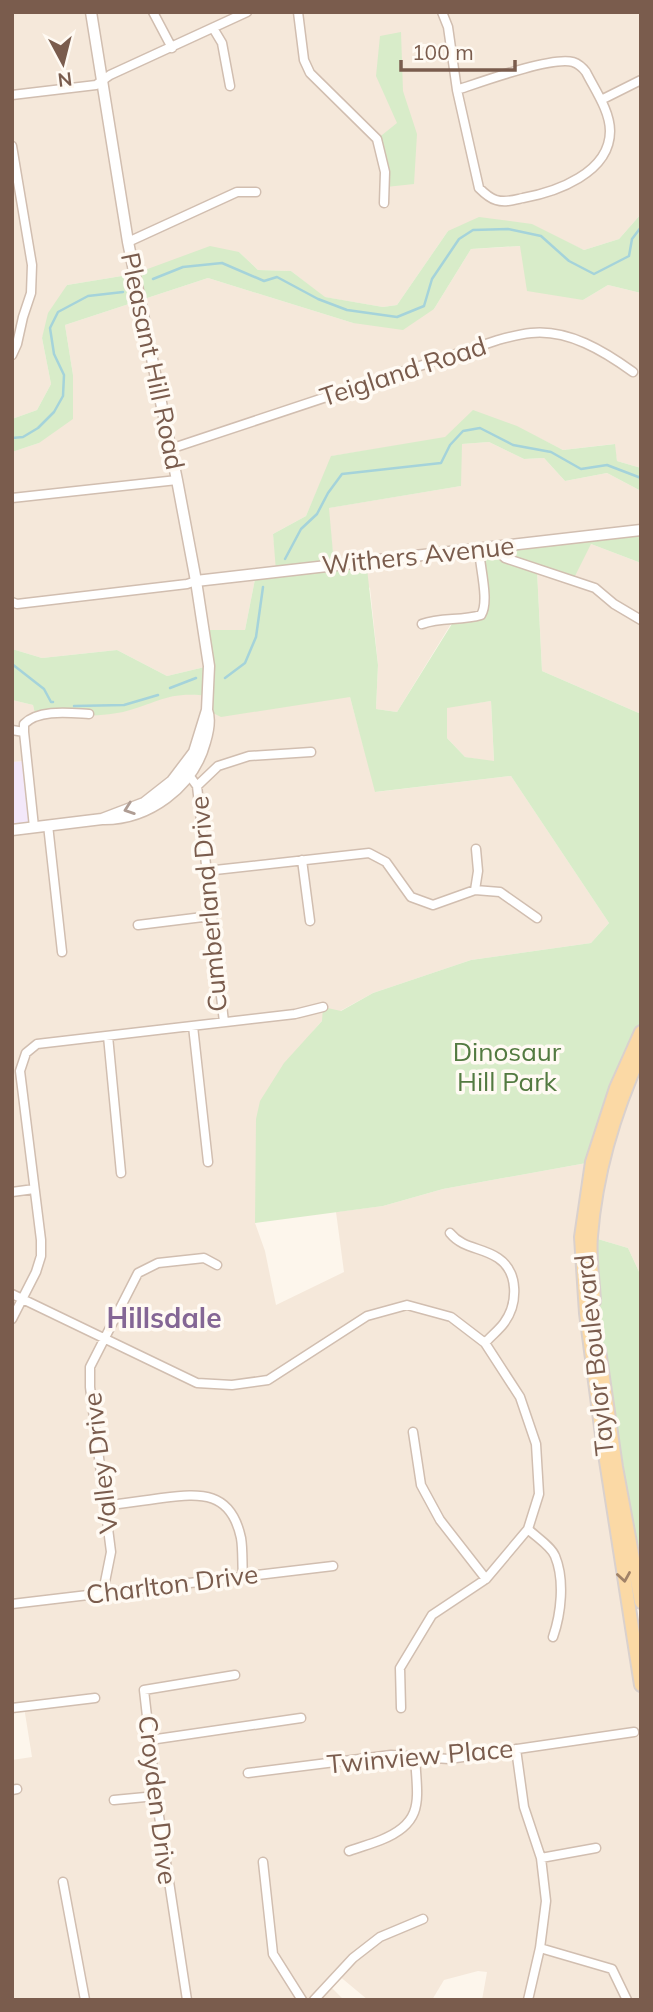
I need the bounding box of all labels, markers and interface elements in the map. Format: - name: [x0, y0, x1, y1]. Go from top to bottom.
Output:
- north arrow: [28, 28, 98, 98]
- scale bar: [401, 28, 515, 72]
- text: 100 m: [412, 39, 474, 65]
- text: N: [56, 67, 74, 93]
- street label: Pleasant Hill Road: [114, 249, 192, 473]
- street label: Teigland Road: [316, 329, 490, 413]
- street label: Withers Avenue: [320, 528, 516, 582]
- street label: Cumberland Drive: [182, 795, 234, 1013]
- one-way arrow: [123, 801, 135, 815]
- park label: Dinosaur Hill Park: [453, 1035, 562, 1098]
- street label: Taylor Boulevard: [567, 1253, 621, 1457]
- district label: Hillsdale: [107, 1300, 222, 1335]
- street label: Valley Drive: [75, 1391, 125, 1535]
- street label: Charlton Drive: [84, 1557, 260, 1611]
- one-way arrow: [616, 1572, 631, 1583]
- street label: Croyden Drive: [131, 1714, 185, 1886]
- street label: Twinview Place: [326, 1731, 514, 1781]

